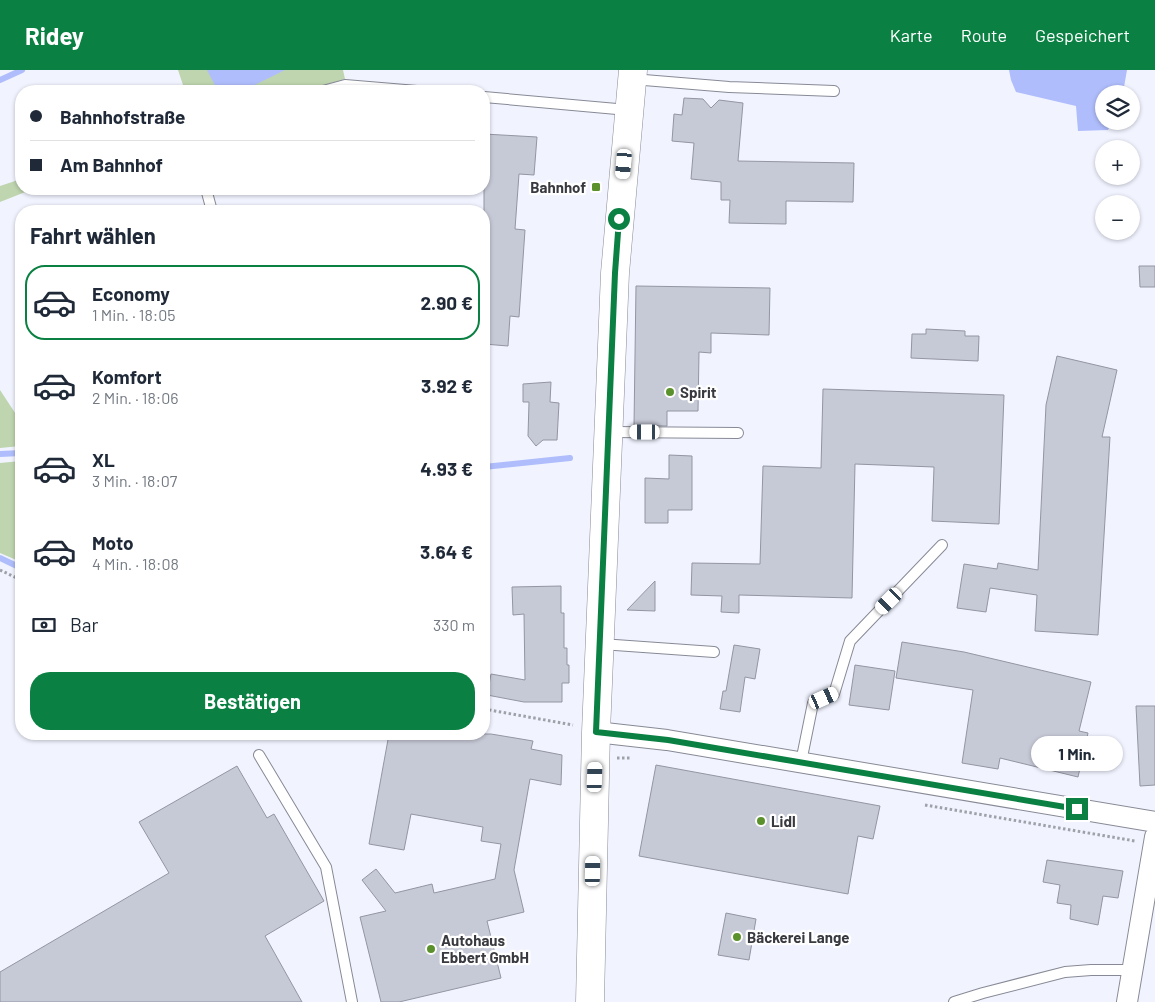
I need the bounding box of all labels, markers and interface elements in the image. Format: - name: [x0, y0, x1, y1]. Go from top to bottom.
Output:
- text: Ridey: [25, 21, 84, 50]
- text: Karte: [890, 24, 933, 46]
- text: Route: [961, 24, 1007, 46]
- text: Gespeichert: [1035, 24, 1130, 46]
- map controls: [1095, 85, 1140, 240]
- button: layers: [1095, 85, 1140, 130]
- text: Bahnhofstraße: [60, 105, 186, 128]
- button: +: [1095, 140, 1140, 185]
- car: [615, 148, 632, 180]
- text: Am Bahnhof: [60, 153, 163, 176]
- place label: Bahnhof: [530, 178, 586, 196]
- marker: Bahnhof: [590, 181, 602, 193]
- button: −: [1095, 195, 1140, 240]
- route start: [608, 208, 630, 230]
- text: Fahrt wählen: [30, 222, 156, 248]
- icon: car: [32, 280, 77, 325]
- text: Economy: [92, 282, 170, 305]
- text: 2.90 €: [420, 291, 473, 314]
- text: 1 Min. · 18:05: [92, 305, 175, 324]
- icon: car: [32, 363, 77, 408]
- text: Komfort: [92, 365, 162, 388]
- text: 3.92 €: [421, 374, 473, 397]
- place label: Spirit: [680, 383, 717, 401]
- marker: Spirit: [664, 386, 676, 398]
- text: 2 Min. · 18:06: [92, 388, 178, 407]
- car: [630, 425, 660, 440]
- icon: car: [32, 446, 77, 491]
- text: XL: [92, 448, 115, 471]
- text: 4.93 €: [420, 457, 473, 480]
- text: 3 Min. · 18:07: [92, 471, 177, 490]
- icon: car: [32, 529, 77, 574]
- text: Moto: [92, 531, 134, 554]
- text: 3.64 €: [420, 540, 473, 563]
- text: 4 Min. · 18:08: [92, 554, 179, 573]
- car: [873, 585, 904, 617]
- icon: cash: [30, 611, 58, 639]
- text: Bar: [70, 613, 98, 636]
- text: 330 m: [433, 615, 475, 634]
- button: Bestätigen: [30, 672, 475, 730]
- car: [807, 685, 840, 711]
- callout: 1 Min.: [1031, 736, 1123, 772]
- text: 1 Min.: [1058, 744, 1096, 763]
- car: [586, 762, 603, 792]
- route end: [1066, 798, 1088, 820]
- place label: Lidl: [771, 812, 796, 830]
- marker: Lidl: [755, 815, 767, 827]
- car: [585, 856, 600, 886]
- place label: Bäckerei Lange: [747, 928, 849, 946]
- place label: Autohaus Ebbert GmbH: [441, 931, 529, 966]
- marker: Bäckerei Lange: [731, 931, 743, 943]
- marker: Autohaus Ebbert GmbH: [425, 943, 437, 955]

